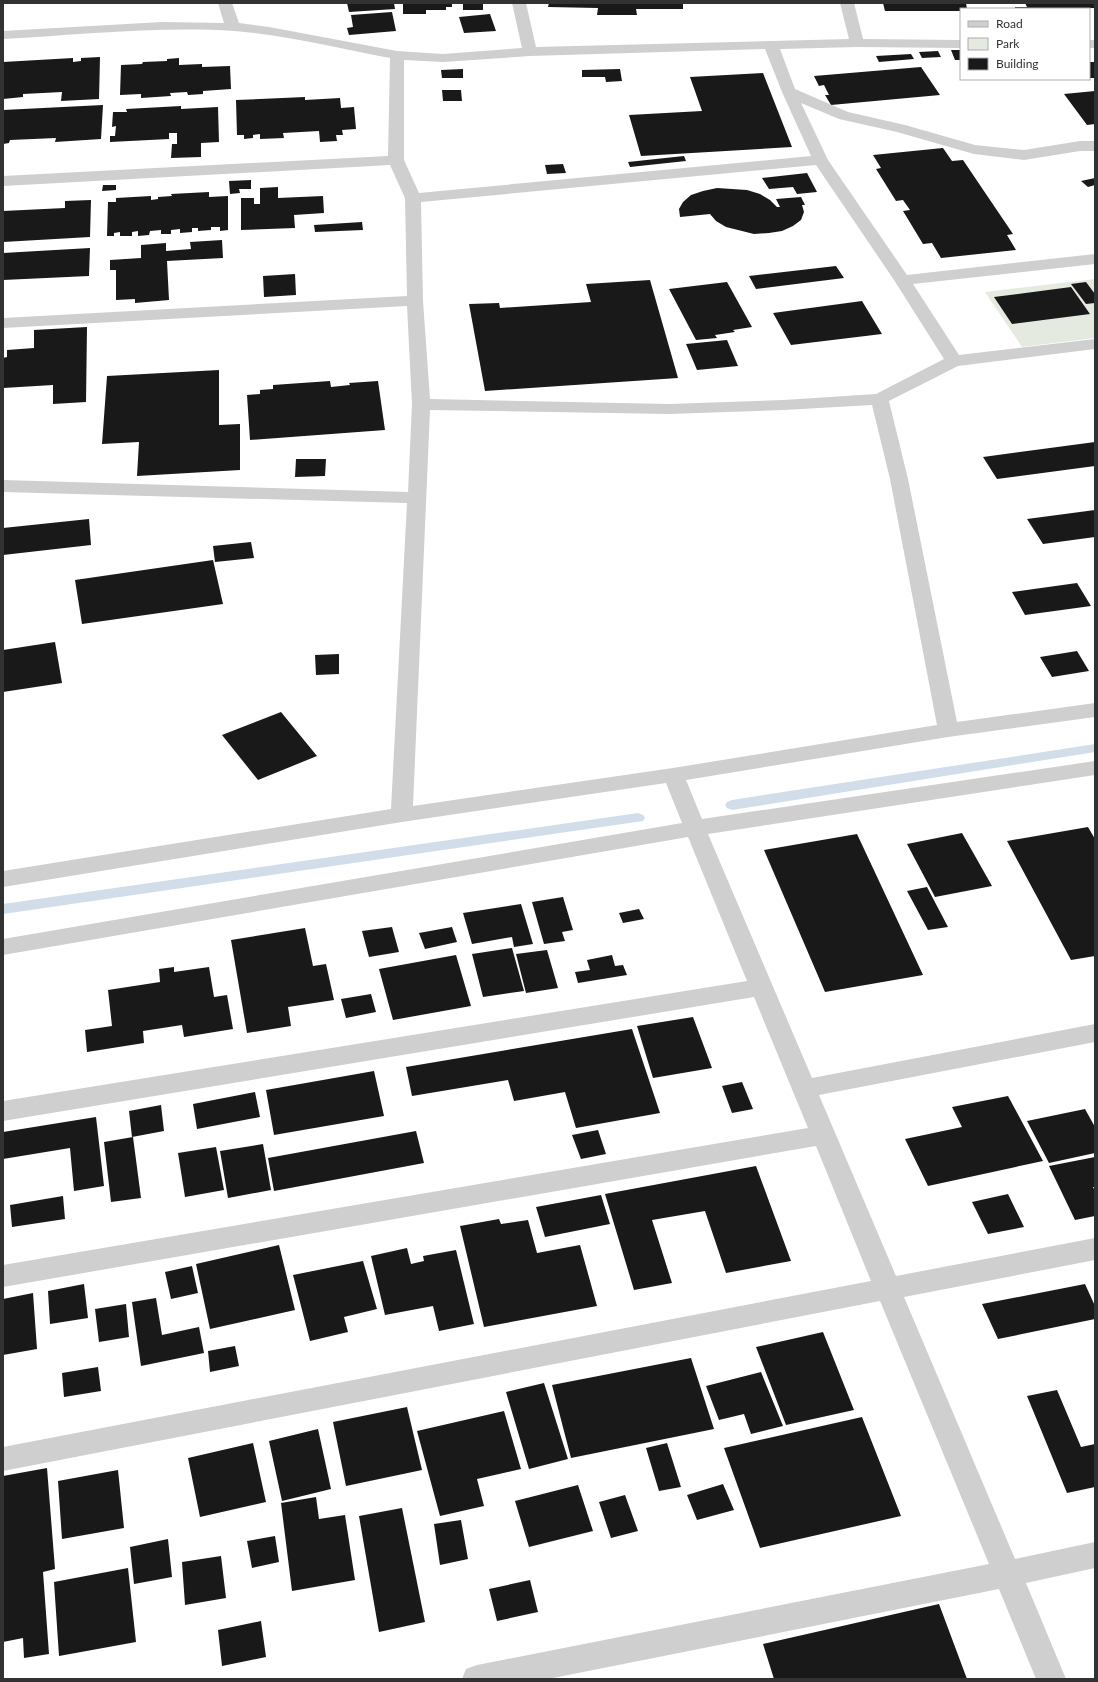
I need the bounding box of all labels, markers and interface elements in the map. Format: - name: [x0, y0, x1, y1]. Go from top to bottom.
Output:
- legend: [960, 8, 1090, 80]
- text: Road: [996, 16, 1023, 31]
- text: Park: [996, 36, 1020, 51]
- text: Building: [996, 56, 1039, 71]

